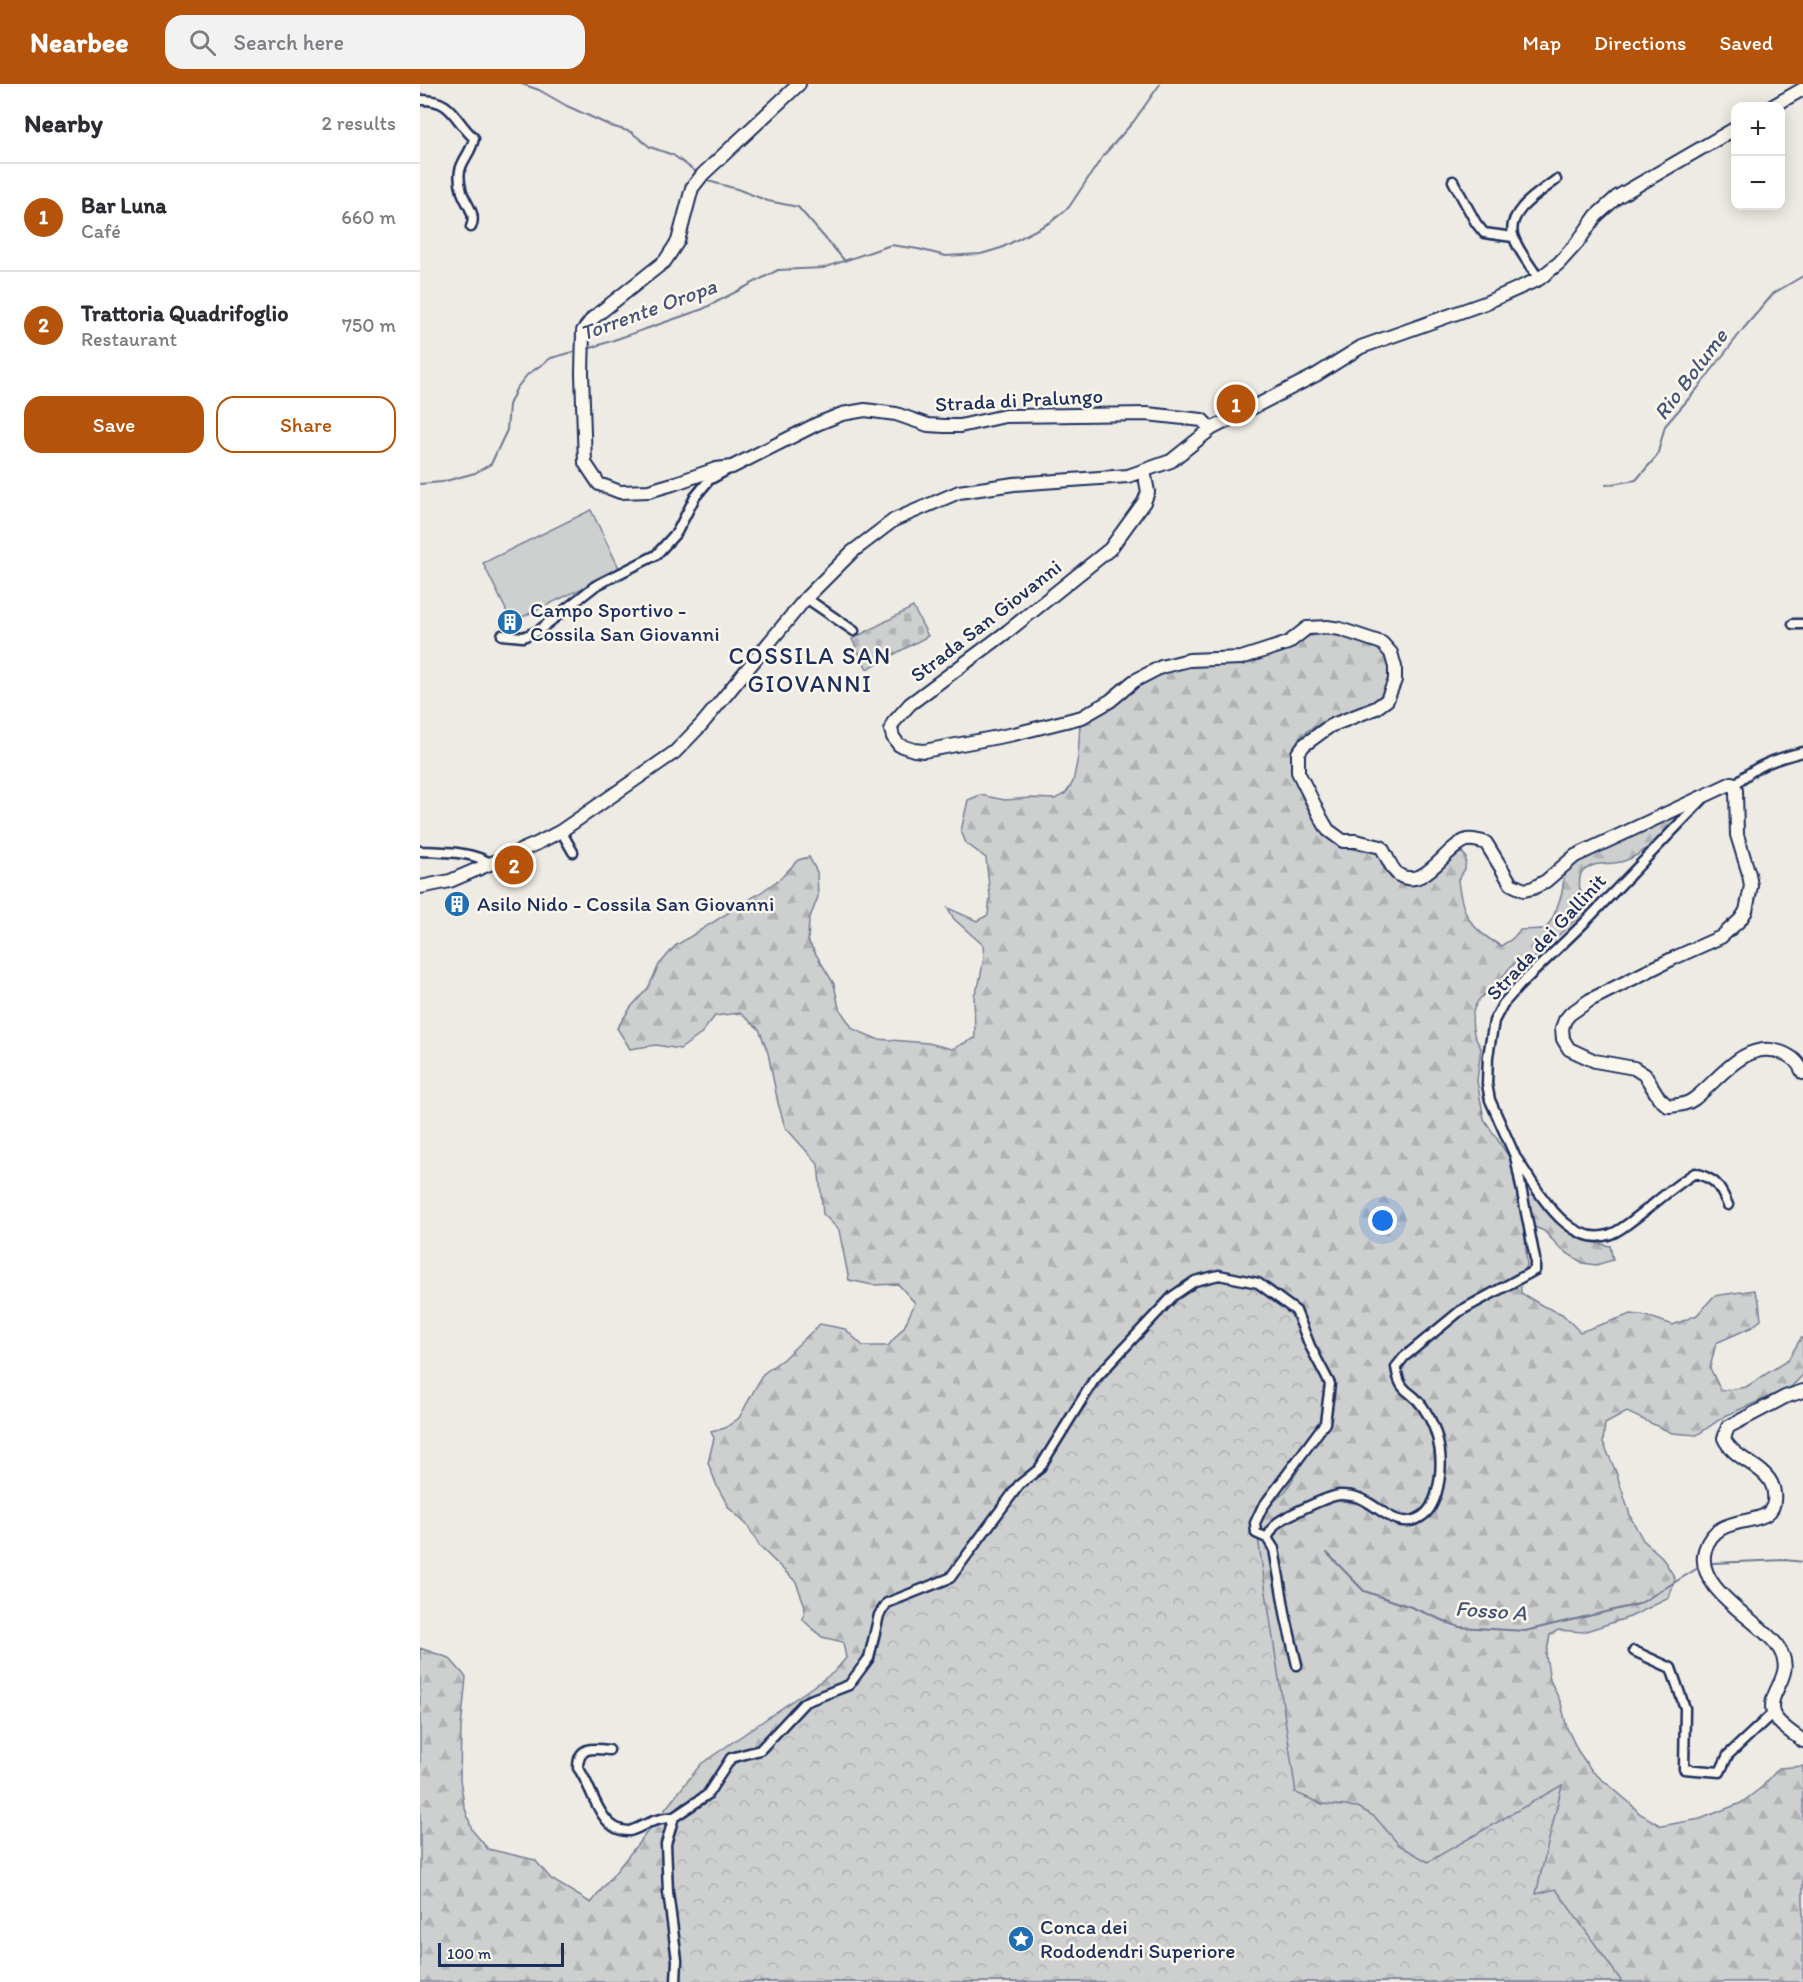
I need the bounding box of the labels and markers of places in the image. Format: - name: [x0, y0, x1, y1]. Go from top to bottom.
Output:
- pin: 1: [1216, 382, 1256, 426]
- place label: Campo Sportivo - Cossila San Giovanni: [530, 597, 720, 646]
- building icon: Campo Sportivo - Cossila San Giovanni: [495, 607, 525, 637]
- pin: 2: [494, 842, 533, 888]
- building icon: Asilo Nido - Cossila San Giovanni: [442, 889, 472, 919]
- place label: Asilo Nido - Cossila San Giovanni: [477, 891, 774, 916]
- place label: Conca dei Rododendri Superiore: [1040, 1914, 1235, 1963]
- place icon: Conca dei Rododendri Superiore: [1006, 1924, 1036, 1954]

